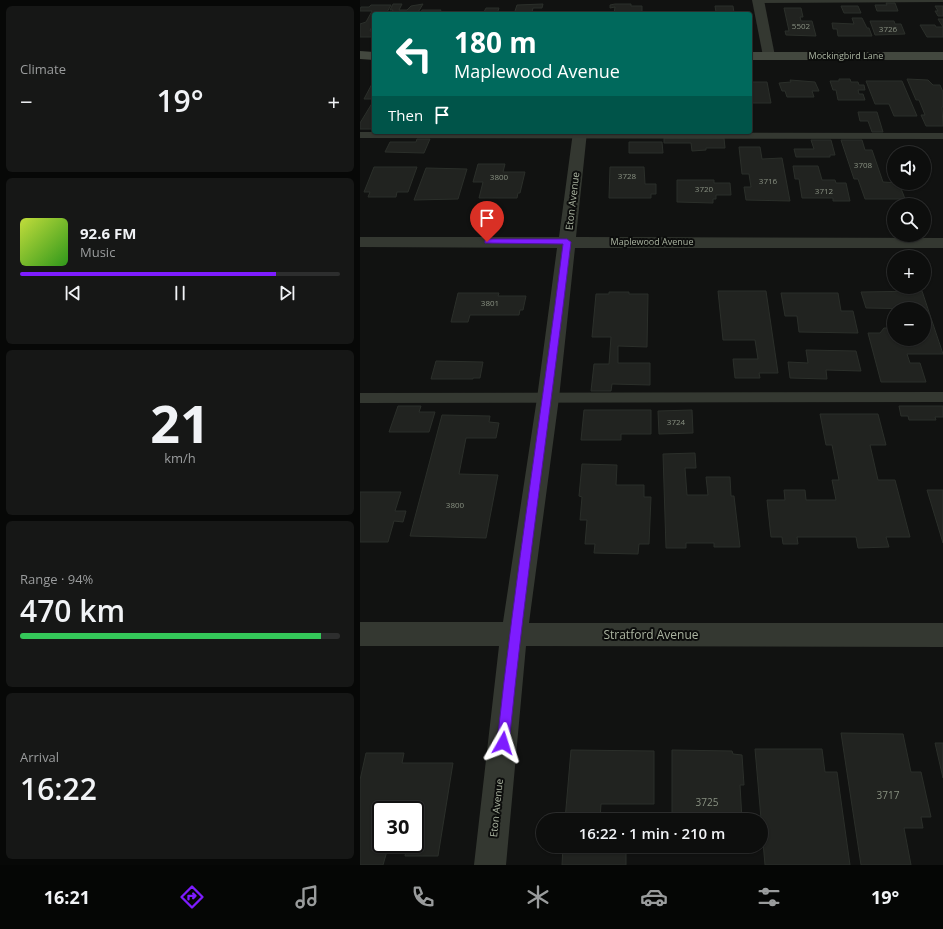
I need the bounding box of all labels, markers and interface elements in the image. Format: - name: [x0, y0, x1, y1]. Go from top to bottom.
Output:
- house number: 5502: [792, 20, 811, 31]
- text: 180 m: [454, 23, 537, 61]
- house number: 3726: [879, 23, 898, 34]
- icon: left: [388, 28, 440, 80]
- street label: Mockingbird Lane: [809, 49, 883, 62]
- text: Maplewood Avenue: [454, 59, 620, 83]
- text: Climate: [20, 60, 66, 78]
- text: 19°: [156, 80, 204, 121]
- text: −: [20, 86, 33, 116]
- text: +: [327, 86, 340, 116]
- icon: arrive: [431, 104, 453, 126]
- text: Then: [388, 105, 423, 125]
- map controls: [887, 146, 931, 346]
- button: sound: [887, 146, 931, 190]
- house number: 3708: [854, 159, 873, 170]
- house number: 3728: [618, 170, 637, 181]
- house number: 3800: [490, 171, 509, 182]
- street label: Eton Avenue: [561, 171, 583, 231]
- house number: 3716: [759, 175, 778, 186]
- house number: 3720: [695, 183, 714, 194]
- house number: 3712: [815, 185, 834, 196]
- button: search: [887, 198, 931, 242]
- pin: [470, 201, 504, 242]
- icon: arrive: [476, 207, 498, 229]
- text: 92.6 FM: [80, 223, 136, 243]
- street label: Maplewood Avenue: [611, 235, 693, 248]
- text: Music: [80, 243, 115, 261]
- button: +: [887, 250, 931, 294]
- icon: previous: [62, 282, 84, 304]
- icon: pause: [169, 282, 191, 304]
- icon: next: [276, 282, 298, 304]
- house number: 3801: [481, 297, 499, 308]
- button: −: [887, 302, 931, 346]
- text: 21: [150, 387, 210, 458]
- house number: 3724: [667, 416, 686, 427]
- text: km/h: [164, 449, 196, 467]
- house number: 3800: [446, 499, 465, 510]
- text: Range · 94%: [20, 570, 93, 588]
- text: 470 km: [20, 590, 125, 631]
- street label: Stratford Avenue: [603, 626, 699, 643]
- position arrow: [482, 722, 524, 764]
- text: Arrival: [20, 748, 59, 766]
- text: 16:22: [20, 768, 97, 809]
- street label: Eton Avenue: [486, 778, 506, 838]
- house number: 3717: [877, 788, 900, 802]
- house number: 3725: [696, 795, 719, 809]
- speed limit sign: 30: [372, 801, 424, 853]
- text: 16:22 · 1 min · 210 m: [579, 823, 725, 843]
- icon: directions: [178, 883, 206, 911]
- icon: music: [293, 883, 321, 911]
- icon: phone: [409, 883, 437, 911]
- icon: climate: [524, 883, 552, 911]
- icon: car: [640, 883, 668, 911]
- icon: filters: [755, 883, 783, 911]
- text: 16:21: [44, 885, 90, 909]
- text: 19°: [871, 885, 899, 909]

